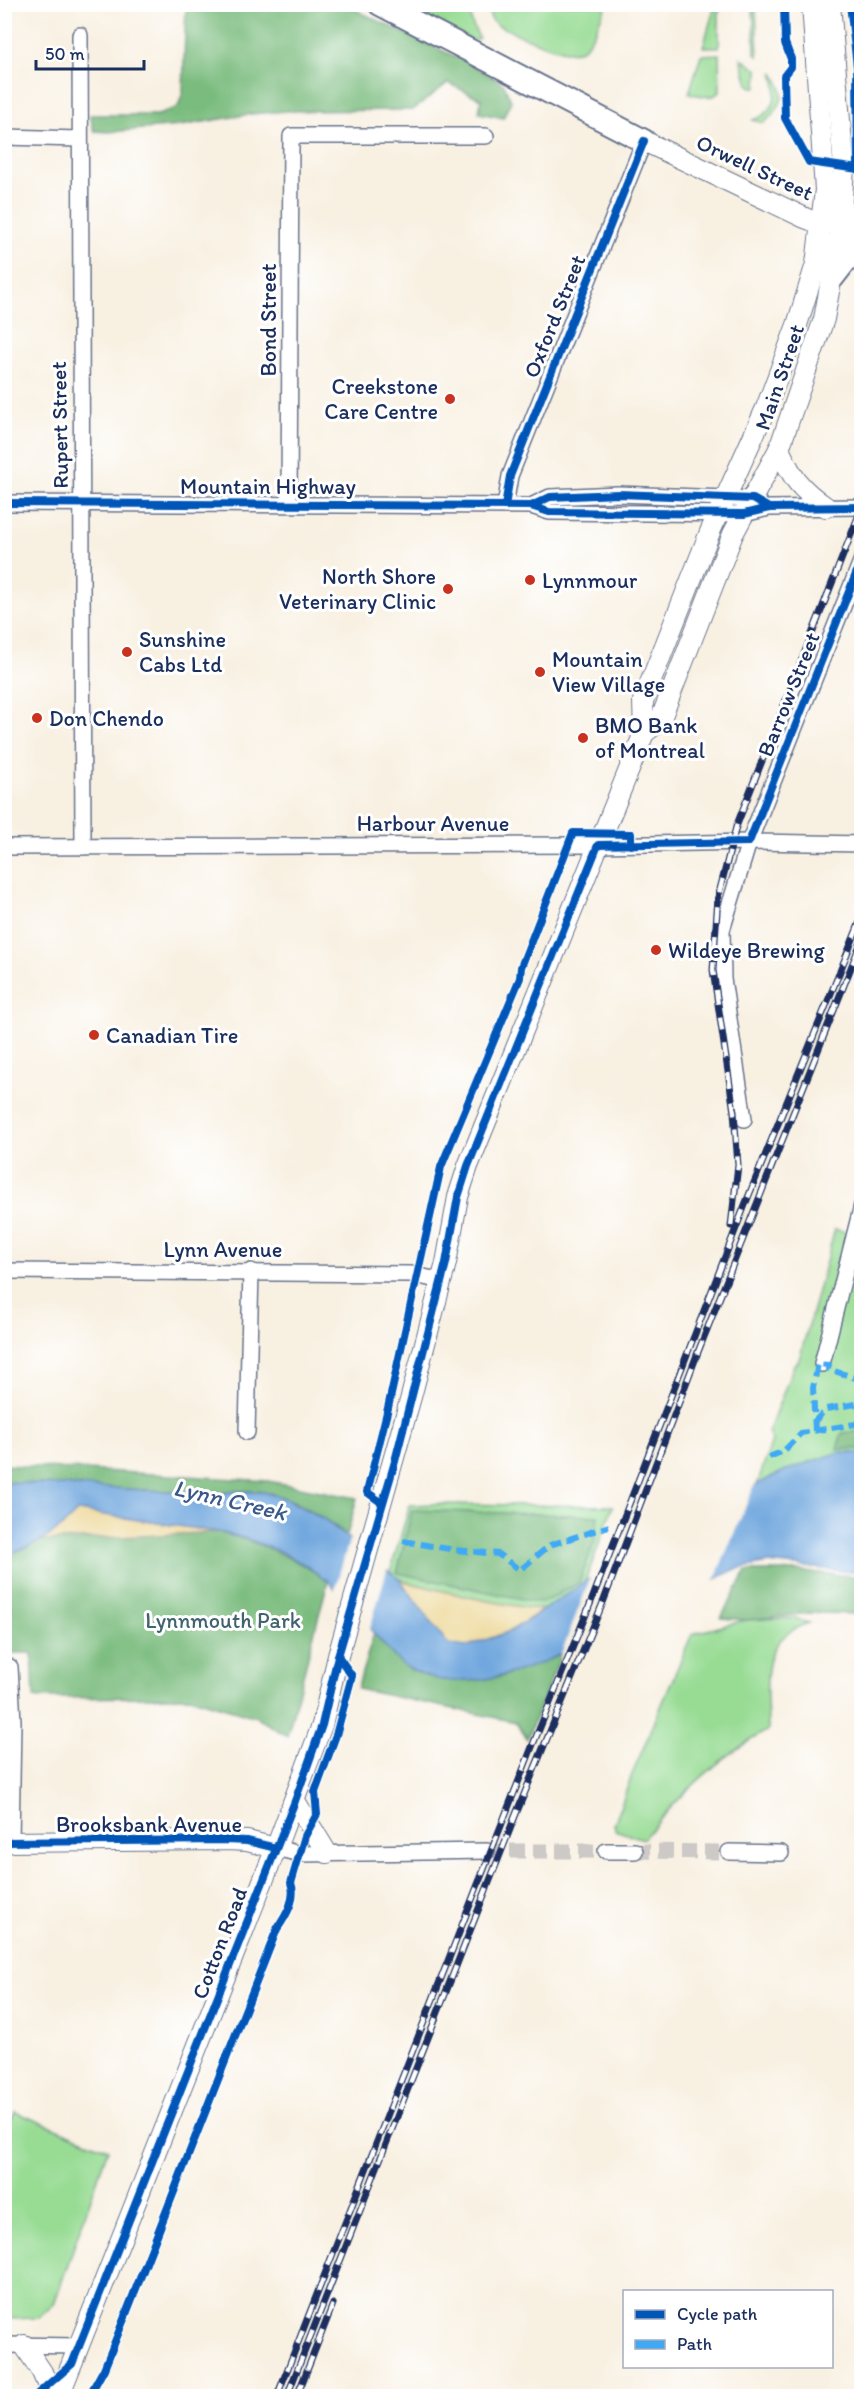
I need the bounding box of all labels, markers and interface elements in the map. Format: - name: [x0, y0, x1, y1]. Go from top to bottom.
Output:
- scale bar: [36, 33, 144, 71]
- text: 50 m: [45, 43, 85, 65]
- street label: Orwell Street: [692, 129, 818, 206]
- street label: Oxford Street: [517, 251, 591, 382]
- street label: Bond Street: [255, 263, 282, 377]
- street label: Main Street: [749, 321, 810, 434]
- street label: Rupert Street: [45, 361, 74, 489]
- place label: Creekstone Care Centre: [324, 373, 438, 425]
- marker: Creekstone Care Centre: [443, 392, 457, 406]
- street label: Mountain Highway: [180, 473, 357, 500]
- place label: North Shore Veterinary Clinic: [279, 563, 436, 615]
- place label: Lynnmour: [542, 567, 638, 594]
- marker: Lynnmour: [523, 573, 537, 587]
- marker: North Shore Veterinary Clinic: [441, 582, 455, 596]
- place label: Sunshine Cabs Ltd: [139, 626, 226, 678]
- street label: Barrow Street: [751, 628, 826, 760]
- marker: Sunshine Cabs Ltd: [120, 645, 134, 659]
- place label: Mountain View Village: [552, 646, 665, 698]
- marker: Mountain View Village: [533, 665, 547, 679]
- place label: Don Chendo: [49, 705, 164, 732]
- marker: Don Chendo: [30, 711, 44, 725]
- place label: BMO Bank of Montreal: [595, 712, 705, 764]
- marker: BMO Bank of Montreal: [576, 731, 590, 745]
- street label: Harbour Avenue: [357, 810, 509, 837]
- place label: Wildeye Brewing: [668, 937, 825, 964]
- marker: Wildeye Brewing: [649, 943, 663, 957]
- place label: Canadian Tire: [106, 1022, 238, 1049]
- marker: Canadian Tire: [87, 1028, 101, 1042]
- street label: Lynn Avenue: [164, 1236, 282, 1263]
- water label: Lynn Creek: [171, 1472, 291, 1527]
- park label: Lynnmouth Park: [145, 1607, 301, 1634]
- street label: Brooksbank Avenue: [56, 1811, 242, 1838]
- street label: Cotton Road: [186, 1883, 253, 2003]
- legend: [623, 2290, 833, 2368]
- text: Cycle path: [677, 2303, 758, 2325]
- text: Path: [677, 2333, 712, 2355]

